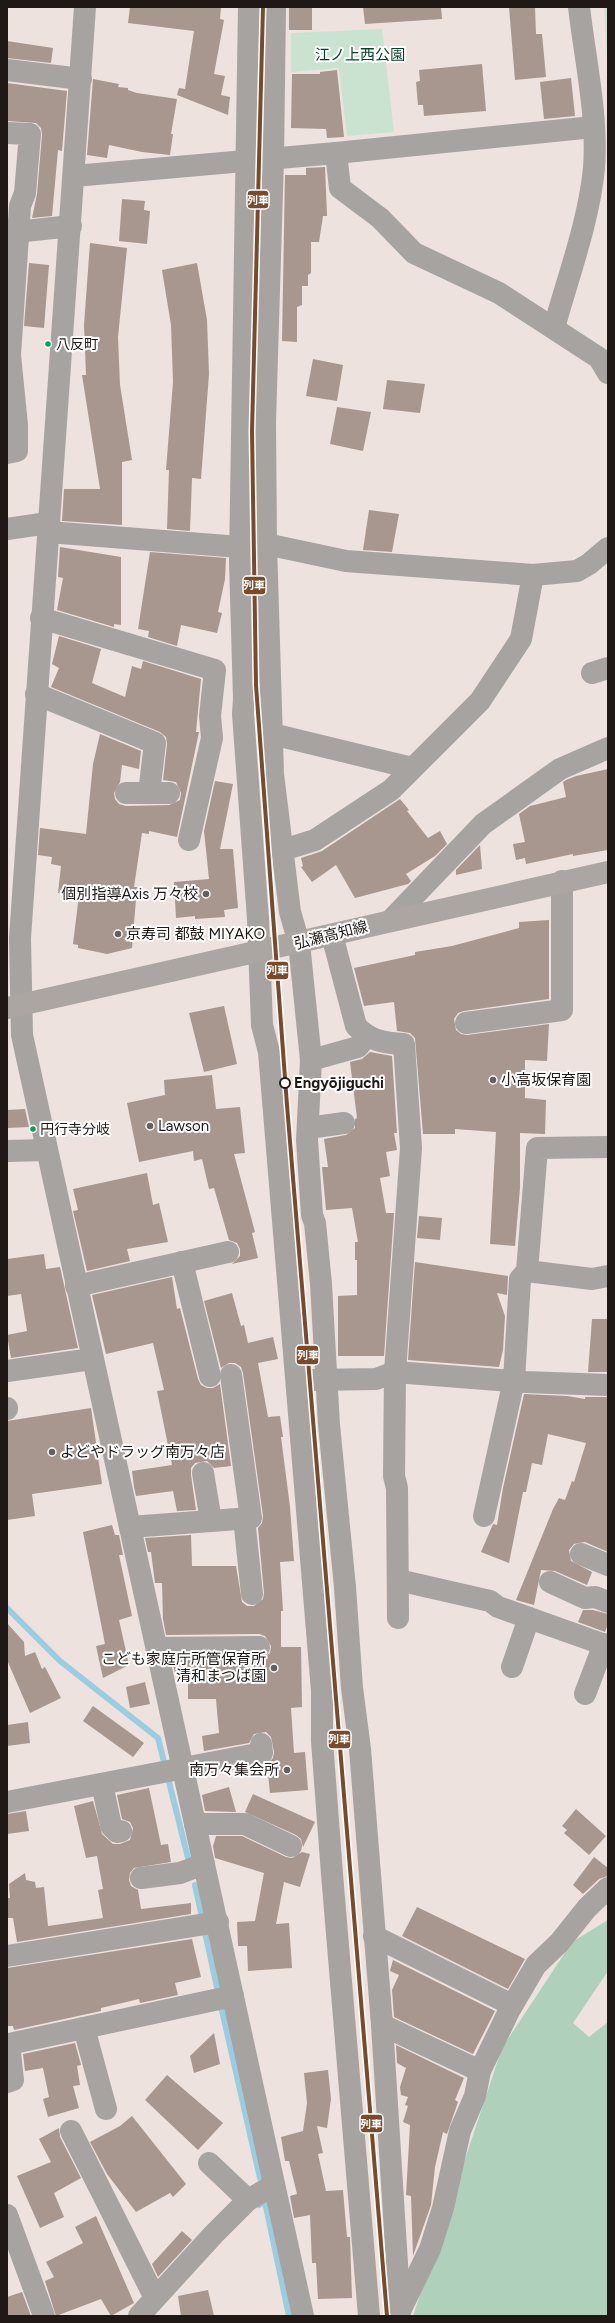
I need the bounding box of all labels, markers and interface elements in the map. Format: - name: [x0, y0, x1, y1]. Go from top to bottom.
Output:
- park label: 江ノ上西公園: [315, 46, 405, 64]
- line badge: 列車: [247, 190, 269, 209]
- text: 列車: [247, 194, 269, 207]
- place label: 八反町: [56, 336, 98, 353]
- marker: 八反町: [43, 339, 53, 349]
- line badge: 列車: [243, 576, 266, 595]
- text: 列車: [243, 579, 265, 592]
- place label: 個別指導Axis 万々校: [62, 885, 198, 903]
- marker: 個別指導Axis 万々校: [201, 889, 211, 899]
- street label: 弘瀬高知線: [292, 917, 370, 953]
- place label: 京寿司 都鼓 MIYAKO: [126, 925, 265, 943]
- marker: 京寿司 都鼓 MIYAKO: [113, 929, 123, 939]
- line badge: 列車: [266, 961, 289, 980]
- text: 列車: [266, 964, 288, 977]
- place label: 小高坂保育園: [501, 1071, 591, 1089]
- place label: Engyōjiguchi: [294, 1074, 384, 1092]
- marker: 小高坂保育園: [488, 1075, 498, 1085]
- marker: Engyōjiguchi: [279, 1077, 291, 1089]
- place label: Lawson: [158, 1117, 209, 1135]
- place label: 円行寺分岐: [40, 1121, 110, 1138]
- marker: Lawson: [145, 1121, 155, 1131]
- marker: 円行寺分岐: [28, 1124, 38, 1134]
- line badge: 列車: [296, 1345, 319, 1365]
- text: 列車: [297, 1349, 319, 1362]
- place label: よどやドラッグ南万々店: [60, 1443, 225, 1461]
- marker: よどやドラッグ南万々店: [47, 1447, 57, 1457]
- place label: こども家庭庁所管保育所 清和まつば園: [101, 1650, 266, 1685]
- marker: こども家庭庁所管保育所 清和まつば園: [269, 1663, 279, 1673]
- line badge: 列車: [328, 1730, 351, 1749]
- text: 列車: [328, 1733, 350, 1746]
- place label: 南万々集会所: [189, 1761, 279, 1779]
- marker: 南万々集会所: [282, 1765, 292, 1775]
- line badge: 列車: [360, 2114, 383, 2133]
- text: 列車: [360, 2118, 382, 2131]

